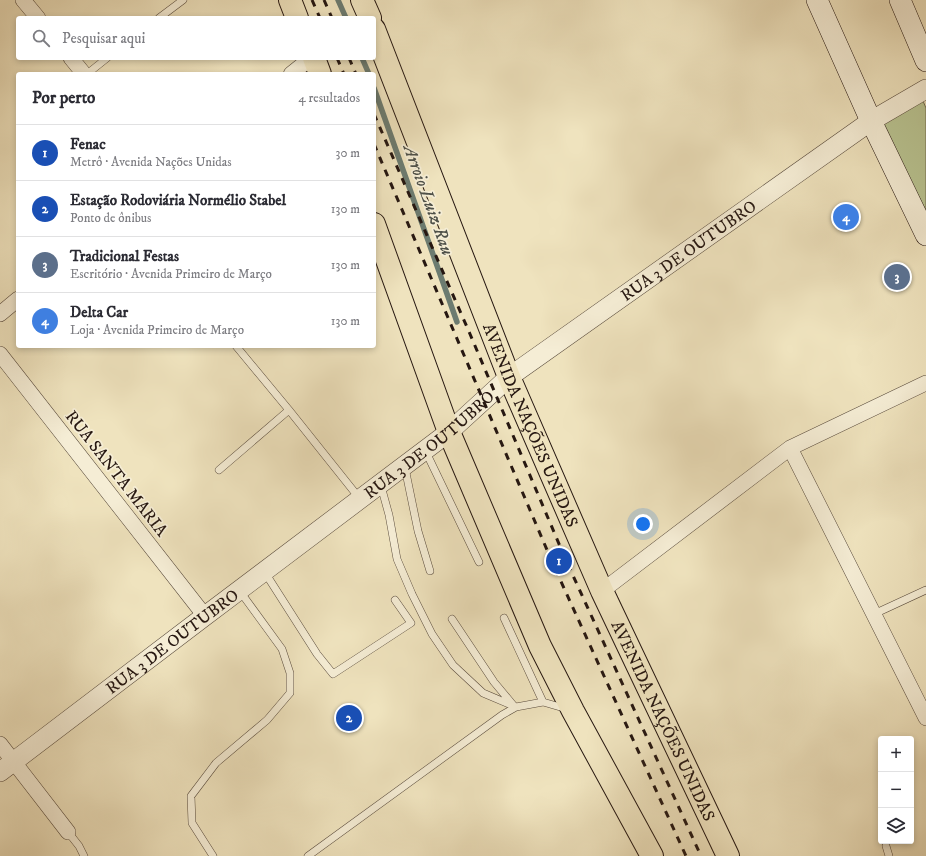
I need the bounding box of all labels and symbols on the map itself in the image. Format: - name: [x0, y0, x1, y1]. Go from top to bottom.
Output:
- water label: Arroio Luiz Rau: [397, 140, 458, 259]
- street label: RUA 3 DE OUTUBRO: [616, 196, 761, 307]
- pin: 4: [833, 202, 859, 232]
- pin: 3: [884, 262, 910, 292]
- street label: AVENIDA NAÇÕES UNIDAS: [477, 320, 583, 531]
- street label: RUA 3 DE OUTUBRO: [360, 386, 500, 504]
- street label: RUA SANTA MARIA: [60, 406, 172, 541]
- your location: [633, 514, 653, 534]
- pin: 1: [546, 546, 572, 576]
- street label: RUA 3 DE OUTUBRO: [102, 584, 243, 700]
- street label: AVENIDA NAÇÕES UNIDAS: [606, 617, 720, 825]
- pin: 2: [336, 703, 362, 733]

